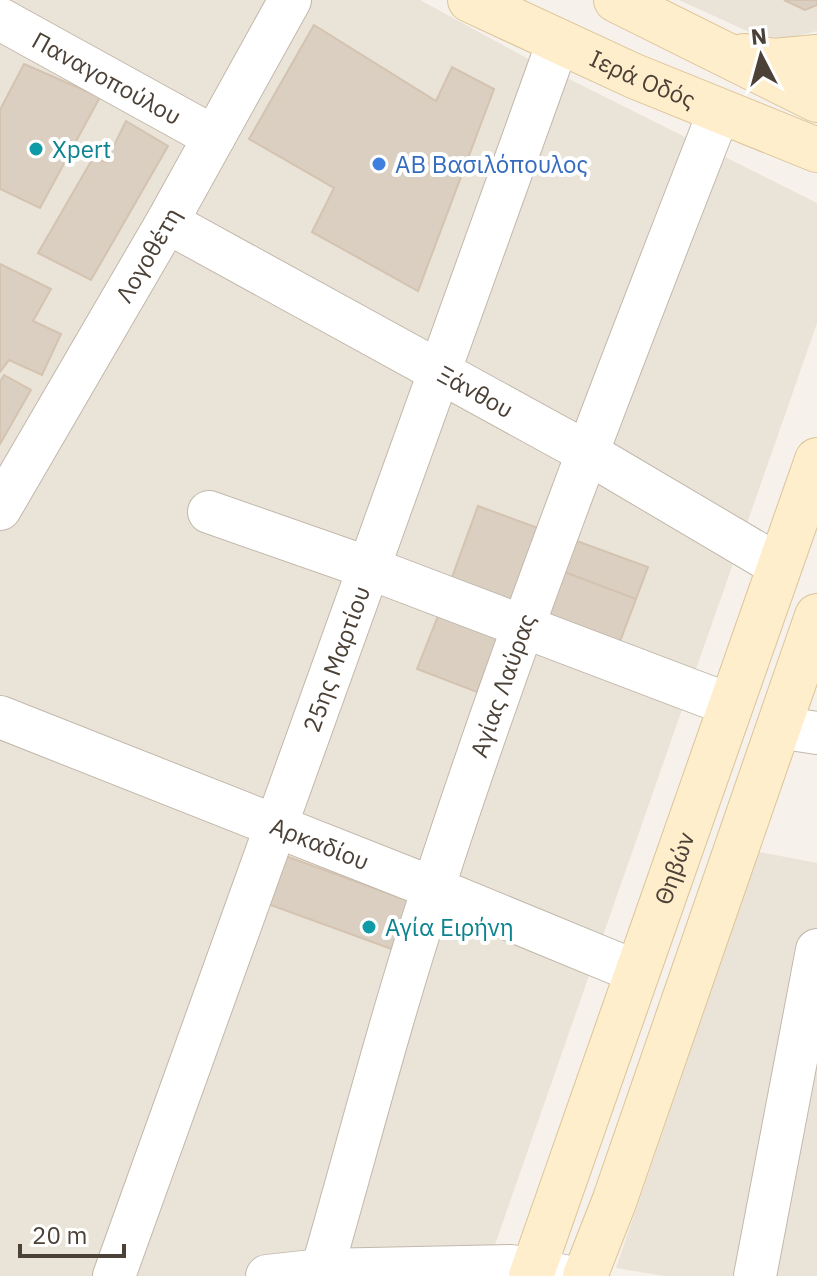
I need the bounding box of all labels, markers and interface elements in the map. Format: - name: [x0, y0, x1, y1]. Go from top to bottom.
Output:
- north arrow: [721, 16, 801, 96]
- text: N: [749, 20, 768, 51]
- street label: Παναγοπούλου: [27, 24, 187, 132]
- street label: Ιερά Οδός: [585, 42, 700, 115]
- place label: Xpert: [52, 133, 111, 165]
- marker: Xpert: [27, 140, 45, 158]
- place label: ΑΒ Βασιλόπουλος: [395, 148, 588, 180]
- marker: ΑΒ Βασιλόπουλος: [370, 155, 388, 173]
- street label: Λογοθέτη: [108, 202, 188, 308]
- street label: Ξάνθου: [432, 358, 519, 425]
- street label: 25ης Μαρτίου: [295, 581, 377, 736]
- street label: Αγίας Λαύρας: [462, 609, 543, 762]
- street label: Αρκαδίου: [266, 809, 374, 877]
- street label: Θηβών: [646, 828, 701, 909]
- place label: Αγία Ειρήνη: [385, 911, 514, 943]
- marker: Αγία Ειρήνη: [360, 918, 378, 936]
- scale bar: [20, 1208, 124, 1258]
- text: 20 m: [32, 1219, 87, 1251]

